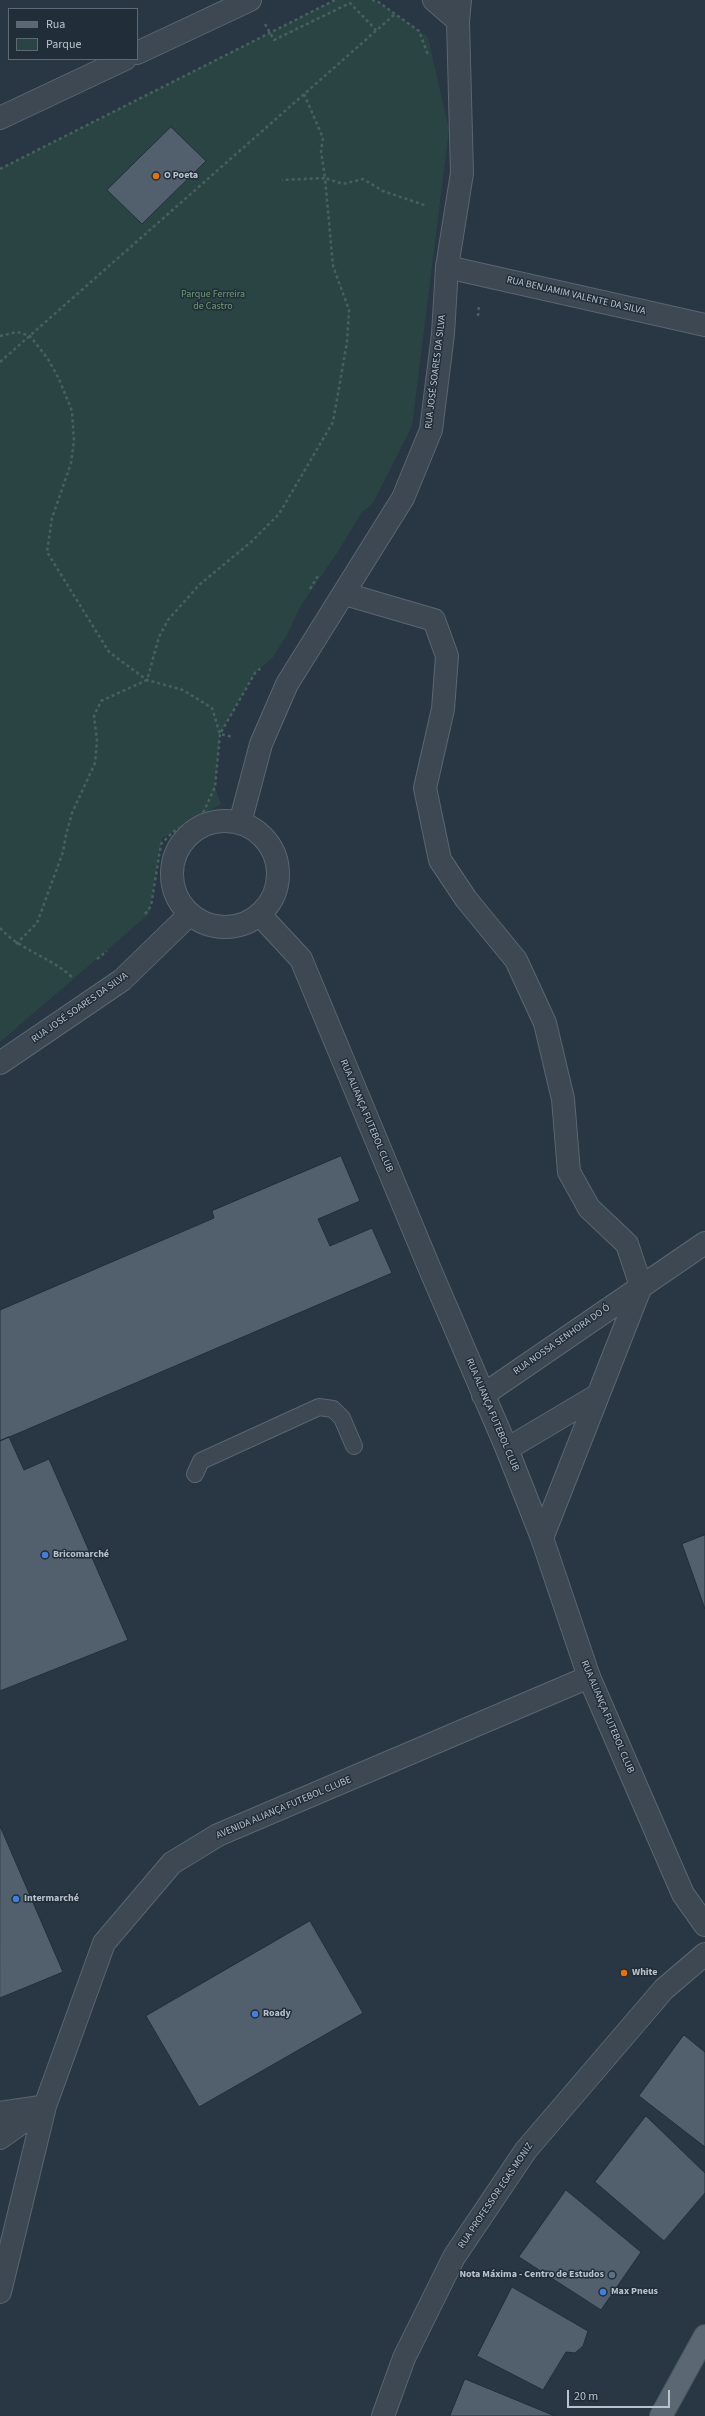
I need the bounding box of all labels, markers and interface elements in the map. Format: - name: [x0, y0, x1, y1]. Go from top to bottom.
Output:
- legend: [8, 8, 138, 60]
- text: Rua: [46, 16, 65, 33]
- text: Parque: [46, 36, 82, 53]
- place label: O Poeta: [164, 170, 198, 182]
- marker: O Poeta: [151, 171, 161, 181]
- street label: RUA BENJAMIM VALENTE DA SILVA: [505, 274, 647, 318]
- park label: Parque Ferreira de Castro: [181, 289, 245, 312]
- street label: RUA JOSÉ SOARES DA SILVA: [423, 314, 449, 430]
- street label: RUA JOSÉ SOARES DA SILVA: [29, 970, 131, 1046]
- street label: RUA ALIANÇA FUTEBOL CLUB: [337, 1058, 395, 1174]
- street label: RUA NOSSA SENHORA DO Ó: [511, 1302, 613, 1378]
- street label: RUA ALIANÇA FUTEBOL CLUB: [463, 1357, 521, 1473]
- place label: Bricomarché: [53, 1549, 109, 1561]
- marker: Bricomarché: [40, 1550, 50, 1560]
- street label: RUA ALIANÇA FUTEBOL CLUB: [578, 1659, 636, 1775]
- street label: AVENIDA ALIANÇA FUTEBOL CLUBE: [215, 1774, 353, 1842]
- place label: Intermarché: [24, 1893, 79, 1905]
- marker: Intermarché: [11, 1894, 21, 1904]
- place label: White: [632, 1967, 657, 1979]
- marker: White: [619, 1968, 629, 1978]
- place label: Roady: [263, 2008, 291, 2020]
- marker: Roady: [250, 2009, 260, 2019]
- street label: RUA PROFESSOR EGAS MONIZ: [456, 2141, 536, 2251]
- place label: Nota Máxima - Centro de Estudos: [459, 2269, 604, 2281]
- marker: Nota Máxima - Centro de Estudos: [607, 2270, 617, 2280]
- place label: Max Pneus: [611, 2286, 658, 2298]
- marker: Max Pneus: [598, 2287, 608, 2297]
- scale bar: [569, 2382, 672, 2408]
- text: 20 m: [574, 2388, 598, 2405]

